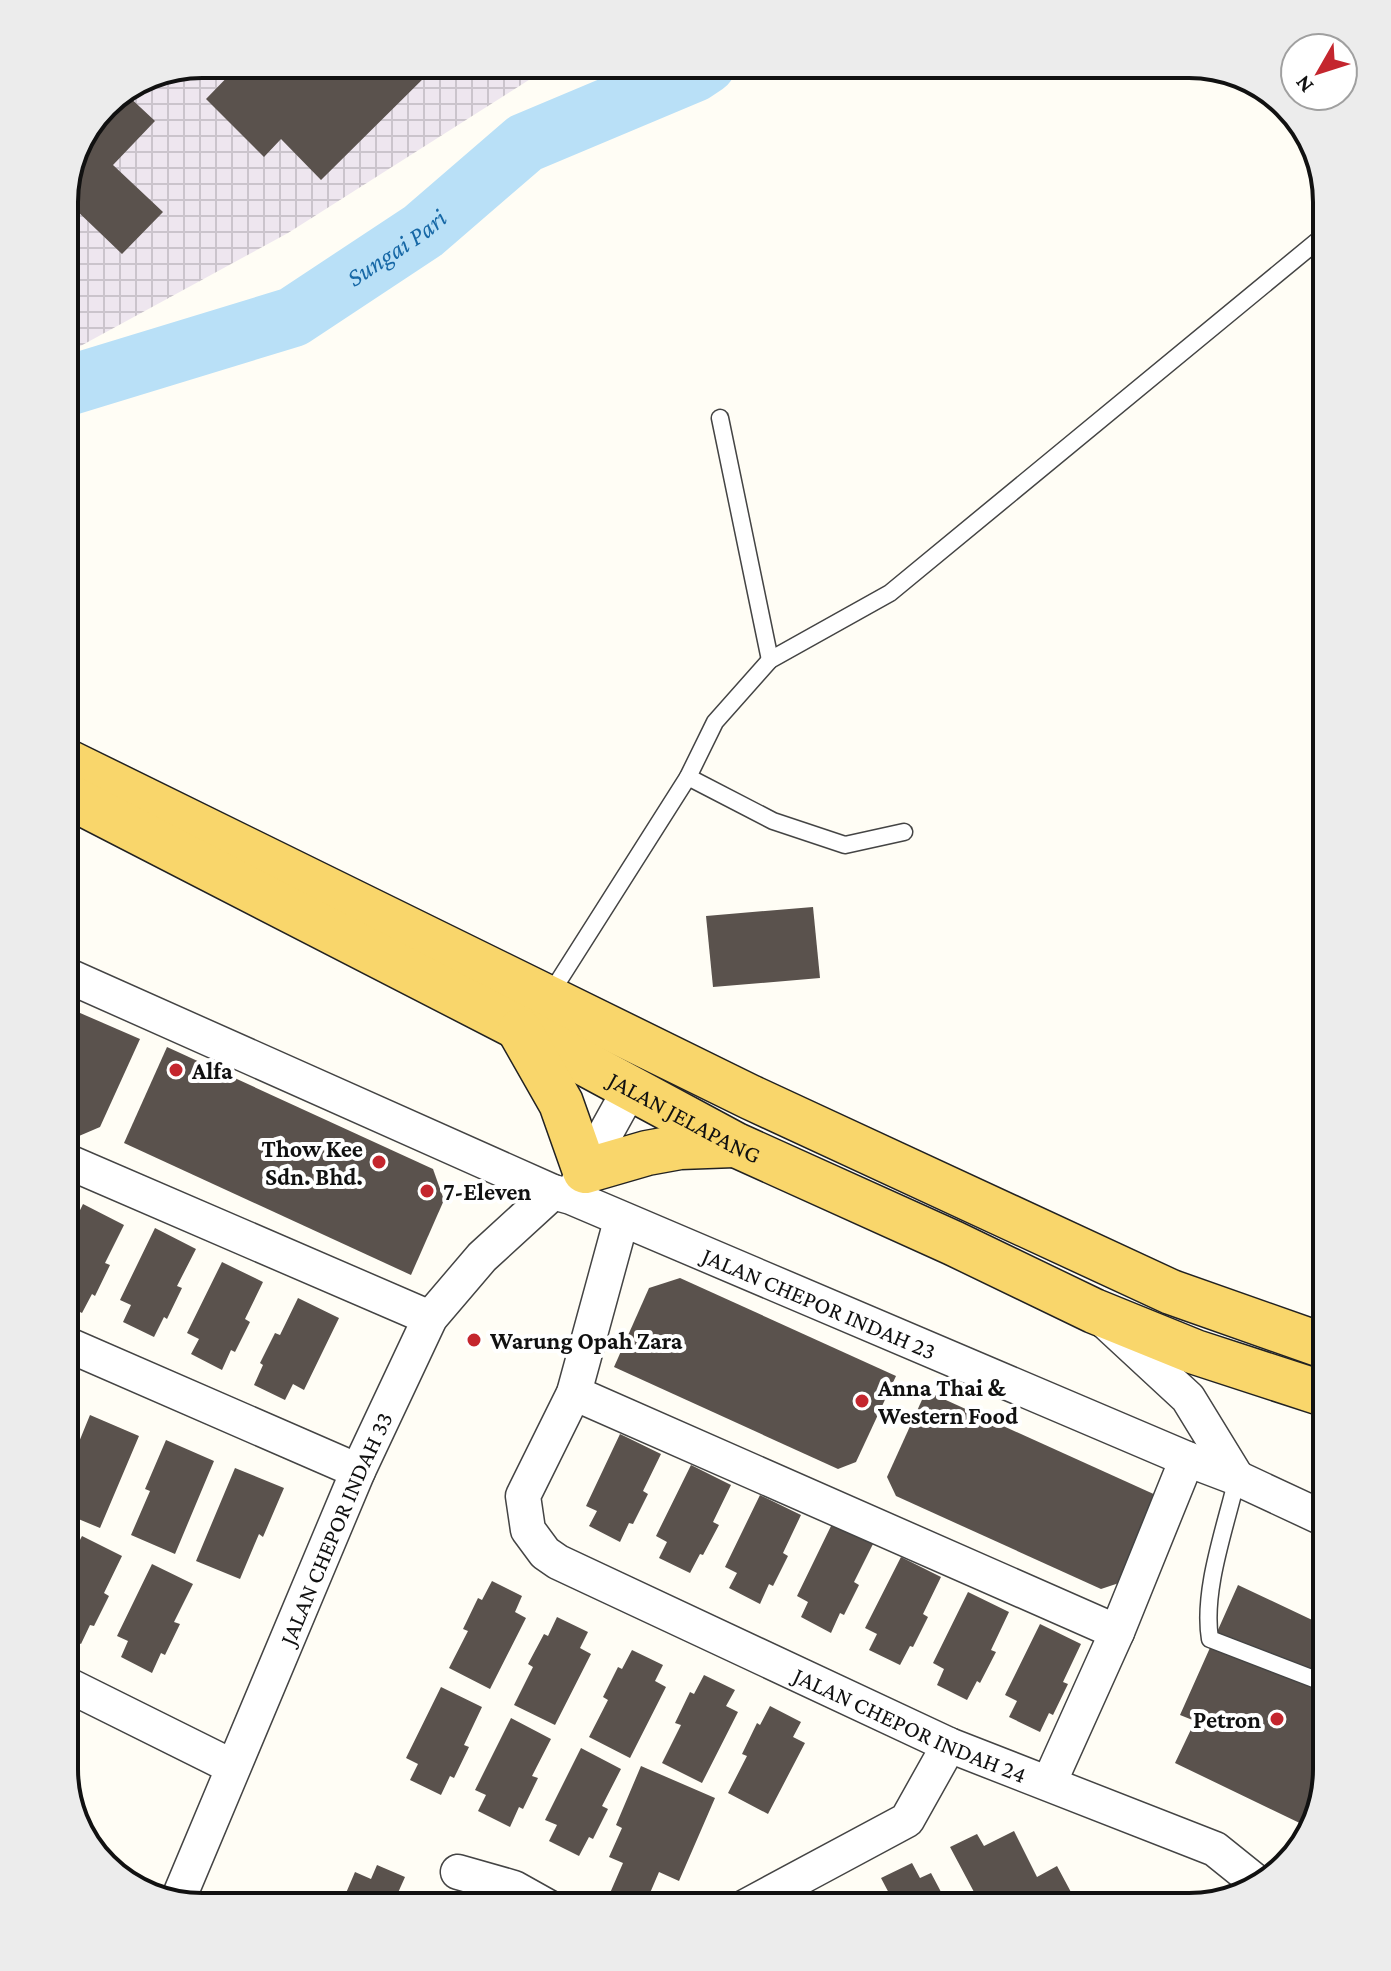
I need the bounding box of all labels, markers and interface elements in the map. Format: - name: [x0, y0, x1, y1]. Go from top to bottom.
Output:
- north arrow: [1279, 32, 1359, 112]
- text: N: [1289, 71, 1318, 98]
- water label: Sungai Pari: [341, 203, 452, 292]
- place label: Alfa: [191, 1057, 233, 1084]
- marker: Alfa: [167, 1061, 185, 1079]
- street label: JALAN JELAPANG: [602, 1065, 765, 1168]
- place label: Thow Kee Sdn. Bhd.: [262, 1135, 363, 1190]
- marker: Thow Kee Sdn. Bhd.: [370, 1153, 388, 1171]
- place label: 7-Eleven: [443, 1178, 531, 1205]
- marker: 7-Eleven: [418, 1182, 436, 1200]
- street label: JALAN CHEPOR INDAH 23: [697, 1240, 940, 1364]
- place label: Warung Opah Zara: [489, 1327, 683, 1354]
- marker: Warung Opah Zara: [465, 1331, 483, 1349]
- place label: Anna Thai & Western Food: [877, 1374, 1018, 1429]
- marker: Anna Thai & Western Food: [853, 1392, 871, 1410]
- street label: JALAN CHEPOR INDAH 33: [272, 1407, 397, 1650]
- street label: JALAN CHEPOR INDAH 24: [788, 1660, 1031, 1788]
- place label: Petron: [1193, 1706, 1261, 1733]
- marker: Petron: [1268, 1710, 1286, 1728]

